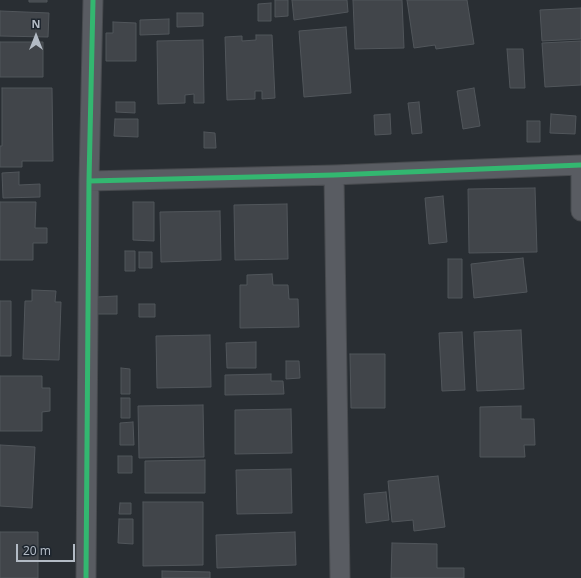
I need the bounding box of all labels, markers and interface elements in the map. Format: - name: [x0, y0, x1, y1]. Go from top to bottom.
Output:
- north arrow: [16, 16, 56, 56]
- text: N: [32, 16, 40, 31]
- scale bar: [18, 536, 77, 562]
- text: 20 m: [23, 542, 51, 559]

